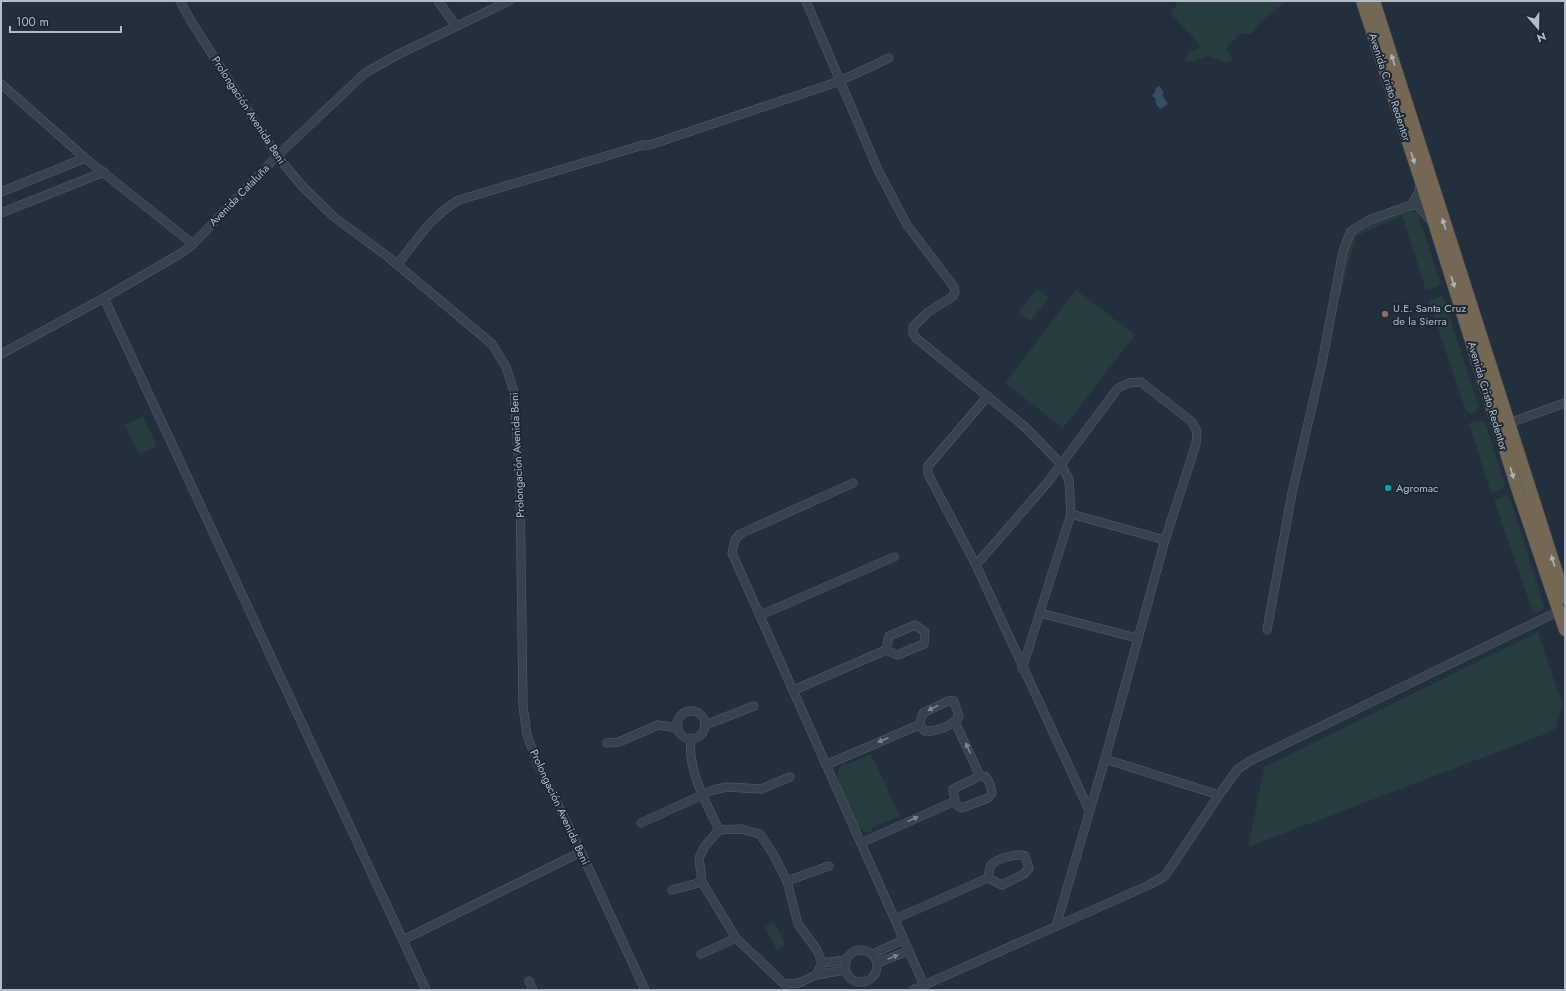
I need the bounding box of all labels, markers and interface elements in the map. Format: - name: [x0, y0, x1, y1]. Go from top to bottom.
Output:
- scale bar: [10, 8, 121, 34]
- north arrow: [1518, 8, 1558, 48]
- text: 100 m: [16, 13, 49, 31]
- text: N: [1535, 28, 1548, 46]
- street label: Avenida Cristo Redentor: [1365, 31, 1415, 143]
- street label: Prolongación Avenida Beni: [208, 53, 290, 167]
- one-way arrow: [1390, 54, 1396, 66]
- one-way arrow: [1410, 152, 1416, 164]
- street label: Avenida Cataluña: [205, 160, 273, 230]
- one-way arrow: [1441, 218, 1447, 230]
- one-way arrow: [1450, 276, 1456, 288]
- place label: U.E. Santa Cruz de la Sierra: [1393, 300, 1466, 329]
- marker: U.E. Santa Cruz de la Sierra: [1380, 309, 1390, 319]
- street label: Avenida Cristo Redentor: [1464, 340, 1512, 453]
- street label: Prolongación Avenida Beni: [506, 392, 528, 518]
- one-way arrow: [1509, 467, 1515, 479]
- place label: Agromac: [1396, 480, 1438, 496]
- marker: Agromac: [1383, 483, 1393, 493]
- one-way arrow: [1550, 554, 1556, 566]
- one-way arrow: [927, 705, 938, 712]
- one-way arrow: [877, 738, 889, 744]
- one-way arrow: [965, 743, 971, 754]
- street label: Prolongación Avenida Beni: [526, 747, 594, 867]
- one-way arrow: [907, 816, 918, 822]
- one-way arrow: [887, 953, 899, 959]

